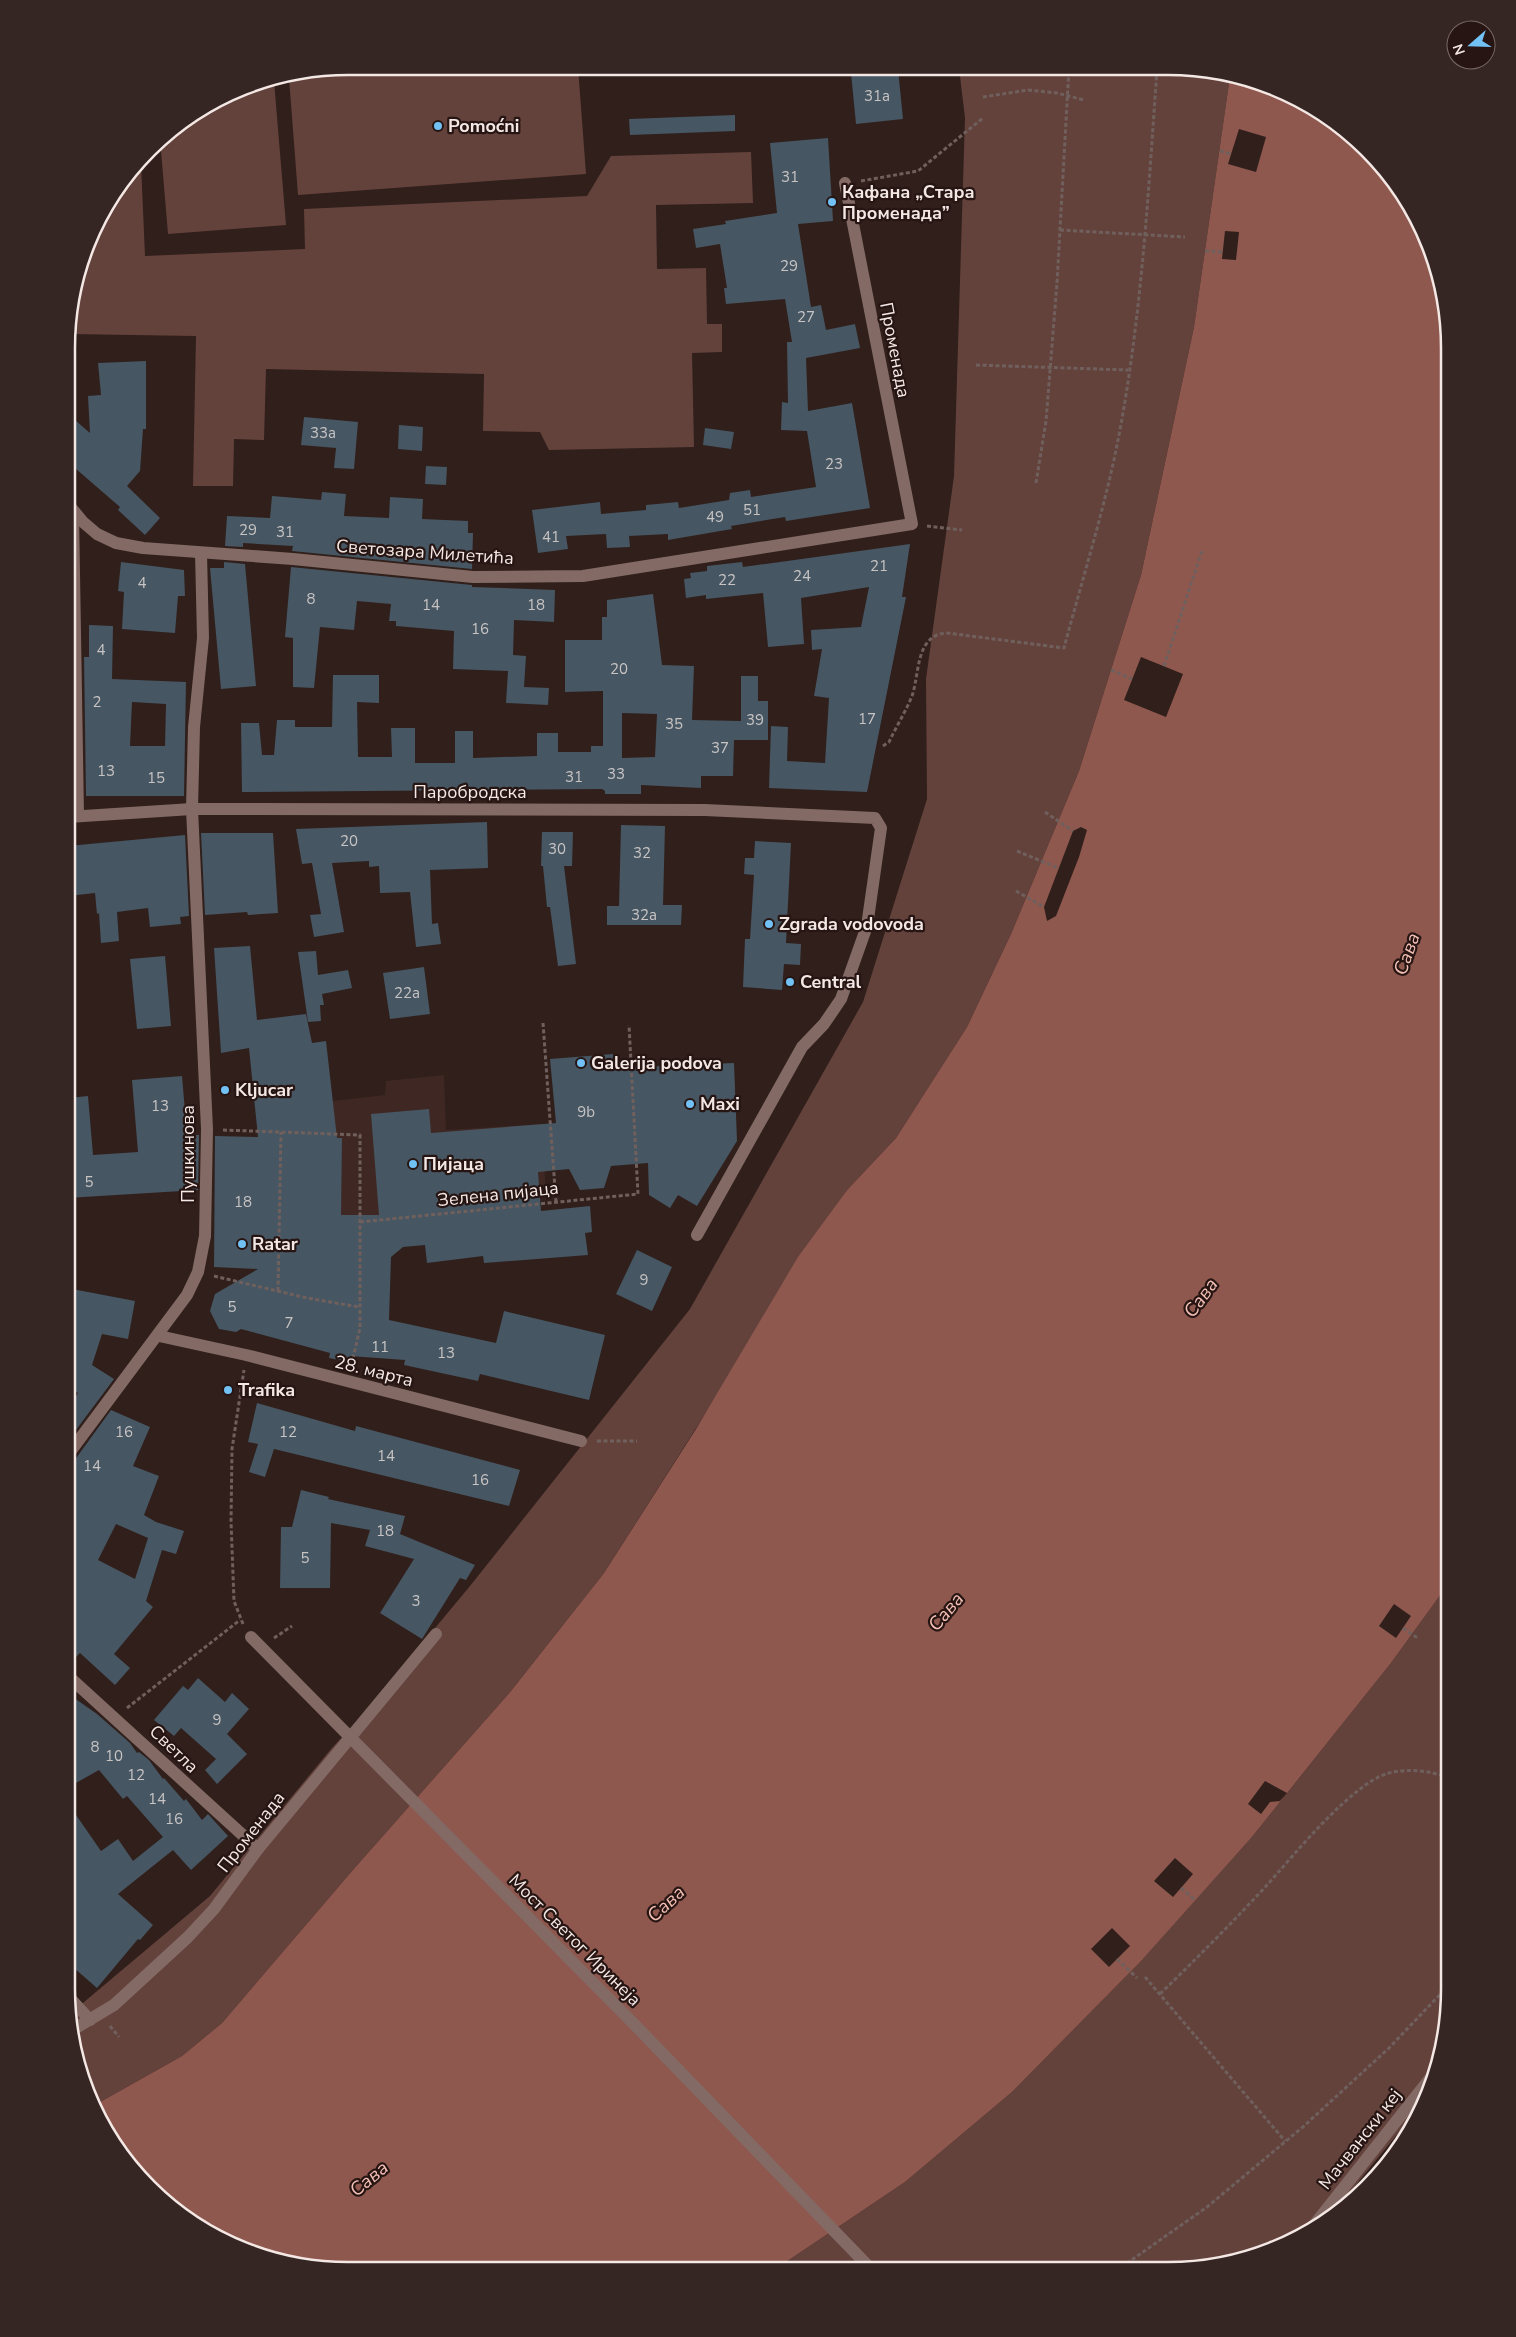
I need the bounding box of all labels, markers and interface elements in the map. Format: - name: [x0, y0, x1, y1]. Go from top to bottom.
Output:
- north arrow: [1446, 20, 1496, 70]
- text: N: [1449, 41, 1470, 57]
- house number: 31a: [864, 86, 890, 106]
- place label: Pomoćni: [448, 114, 519, 138]
- marker: Pomoćni: [432, 120, 444, 132]
- house number: 31: [781, 167, 799, 187]
- place label: Кафана „Стара Променада”: [842, 180, 975, 225]
- marker: Кафана „Стара Променада”: [826, 196, 838, 208]
- house number: 29: [780, 256, 798, 276]
- street label: Променада: [874, 300, 916, 400]
- house number: 27: [797, 307, 815, 327]
- house number: 33a: [310, 423, 336, 443]
- house number: 23: [825, 454, 843, 474]
- house number: 51: [743, 500, 761, 520]
- house number: 49: [706, 507, 724, 527]
- house number: 29: [239, 520, 257, 540]
- house number: 31: [276, 522, 294, 542]
- house number: 41: [542, 527, 560, 547]
- street label: Светозара Милетића: [335, 534, 515, 570]
- house number: 21: [870, 556, 888, 576]
- house number: 24: [793, 566, 811, 586]
- house number: 22: [718, 570, 736, 590]
- house number: 4: [137, 573, 147, 593]
- house number: 8: [306, 589, 316, 609]
- house number: 14: [422, 595, 440, 615]
- house number: 18: [527, 595, 545, 615]
- house number: 16: [471, 619, 489, 639]
- house number: 4: [96, 640, 106, 660]
- house number: 20: [610, 659, 628, 679]
- house number: 2: [92, 692, 102, 712]
- house number: 17: [858, 709, 876, 729]
- house number: 39: [746, 710, 764, 730]
- house number: 35: [665, 714, 683, 734]
- house number: 37: [711, 738, 729, 758]
- house number: 13: [97, 761, 115, 781]
- house number: 33: [607, 764, 625, 784]
- house number: 31: [565, 767, 583, 787]
- house number: 15: [147, 768, 165, 788]
- street label: Паробродска: [413, 780, 527, 804]
- house number: 20: [340, 831, 358, 851]
- house number: 30: [548, 839, 566, 859]
- house number: 32: [633, 843, 651, 863]
- house number: 32a: [631, 905, 657, 925]
- place label: Zgrada vodovoda: [779, 912, 924, 936]
- marker: Zgrada vodovoda: [763, 918, 775, 930]
- water label: Сава: [1387, 929, 1427, 979]
- place label: Central: [800, 970, 862, 994]
- marker: Central: [784, 976, 796, 988]
- house number: 22a: [394, 983, 420, 1003]
- place label: Galerija podova: [591, 1051, 722, 1075]
- marker: Galerija podova: [575, 1057, 587, 1069]
- place label: Kljucar: [235, 1078, 293, 1102]
- marker: Kljucar: [219, 1084, 231, 1096]
- place label: Maxi: [700, 1092, 740, 1116]
- house number: 13: [151, 1096, 169, 1116]
- marker: Maxi: [684, 1098, 696, 1110]
- house number: 9b: [577, 1102, 595, 1122]
- street label: Пушкинова: [176, 1105, 200, 1203]
- place label: Пијаца: [423, 1152, 484, 1176]
- marker: Пијаца: [407, 1158, 419, 1170]
- house number: 5: [84, 1172, 94, 1192]
- street label: Зелена пијаца: [436, 1176, 560, 1212]
- house number: 18: [234, 1192, 252, 1212]
- place label: Ratar: [252, 1232, 298, 1256]
- marker: Ratar: [236, 1238, 248, 1250]
- house number: 9: [639, 1270, 649, 1290]
- water label: Сава: [1178, 1273, 1224, 1323]
- house number: 5: [227, 1297, 237, 1317]
- house number: 7: [284, 1313, 294, 1333]
- house number: 11: [371, 1337, 389, 1357]
- house number: 13: [437, 1343, 455, 1363]
- street label: 28. марта: [332, 1350, 416, 1392]
- place label: Trafika: [238, 1378, 295, 1402]
- marker: Trafika: [222, 1384, 234, 1396]
- house number: 16: [115, 1422, 133, 1442]
- house number: 12: [279, 1422, 297, 1442]
- house number: 14: [377, 1446, 395, 1466]
- house number: 14: [83, 1456, 101, 1476]
- house number: 16: [471, 1470, 489, 1490]
- house number: 18: [376, 1521, 394, 1541]
- house number: 5: [300, 1548, 310, 1568]
- water label: Сава: [922, 1587, 970, 1637]
- house number: 3: [411, 1591, 421, 1611]
- house number: 9: [212, 1710, 222, 1730]
- street label: Светла: [144, 1720, 204, 1778]
- house number: 8: [90, 1737, 100, 1757]
- house number: 10: [105, 1746, 123, 1766]
- house number: 12: [127, 1765, 145, 1785]
- street label: Променада: [212, 1787, 290, 1877]
- house number: 14: [148, 1789, 166, 1809]
- house number: 16: [165, 1809, 183, 1829]
- street label: Мост Светог Иринеја: [504, 1869, 646, 2011]
- water label: Сава: [641, 1880, 691, 1928]
- street label: Мачвански кеј: [1313, 2084, 1407, 2194]
- water label: Сава: [344, 2155, 394, 2203]

